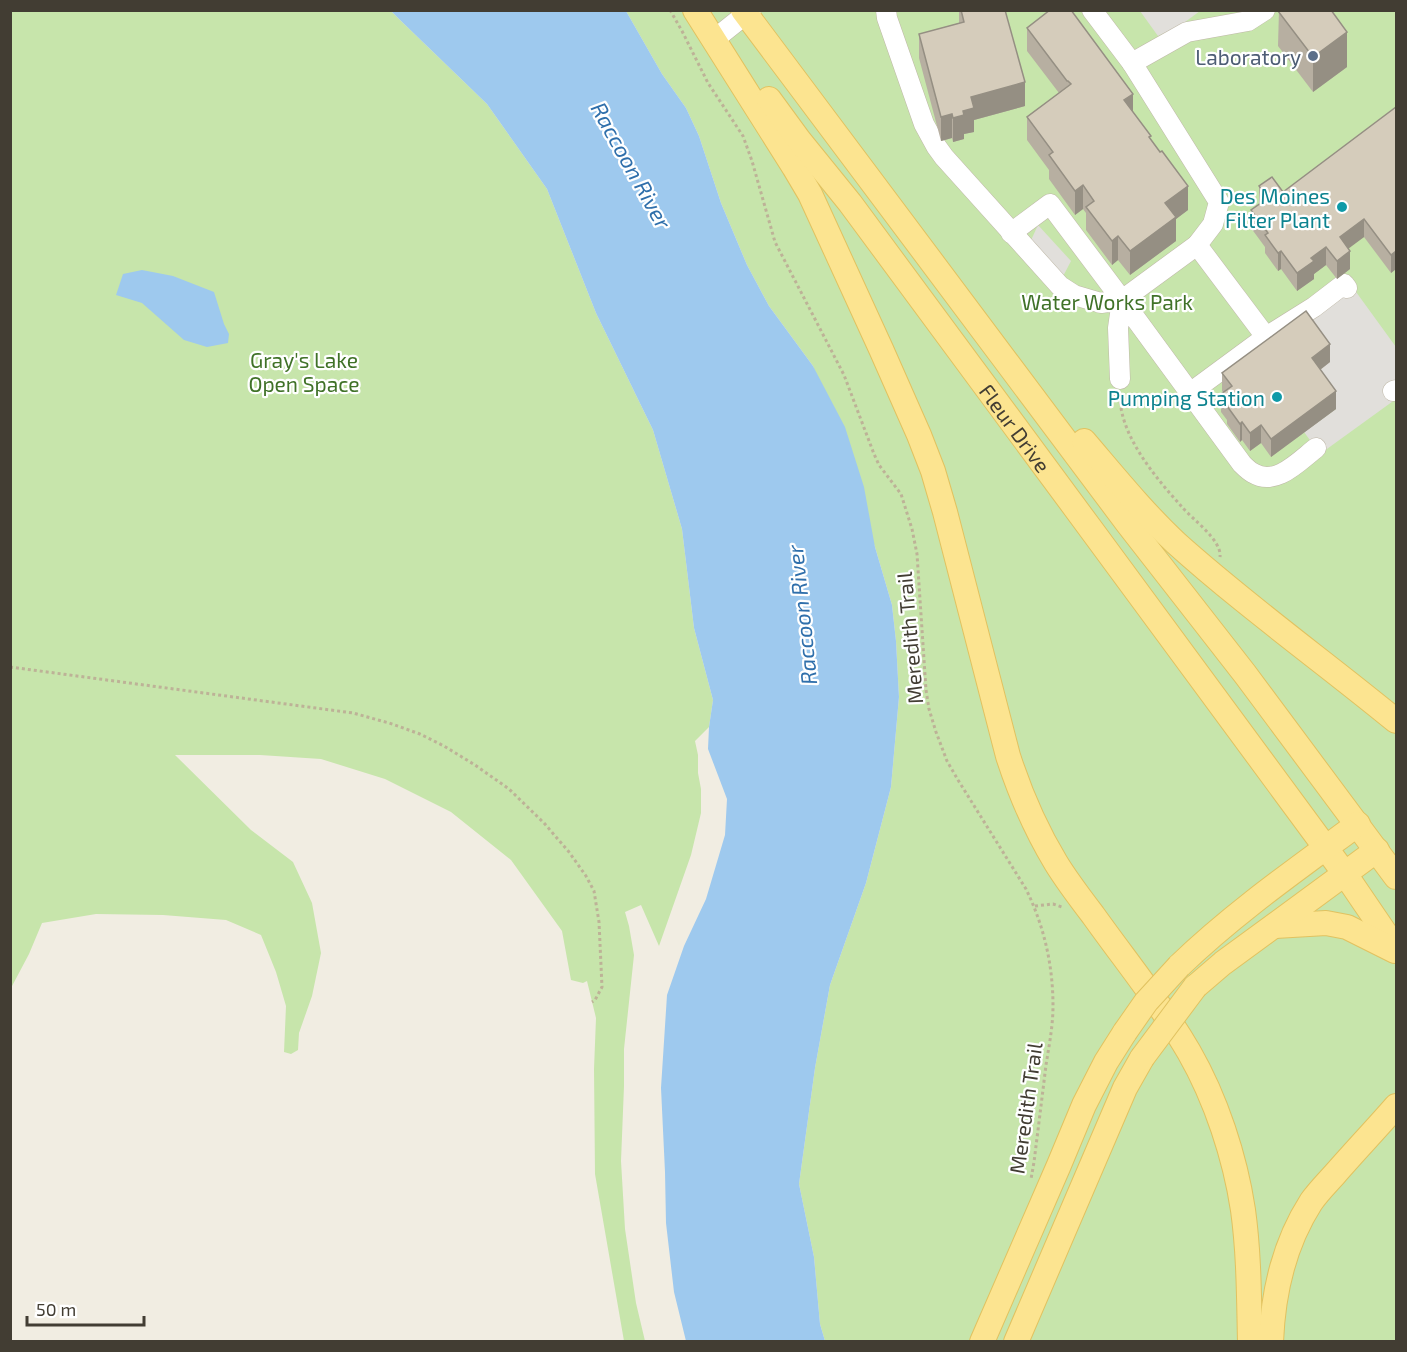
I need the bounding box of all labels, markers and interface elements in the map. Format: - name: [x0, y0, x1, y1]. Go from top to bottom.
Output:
- place label: Laboratory: [1195, 44, 1301, 69]
- marker: Laboratory: [1306, 49, 1320, 63]
- water label: Raccoon River: [587, 97, 678, 234]
- place label: Des Moines Filter Plant: [1220, 183, 1330, 232]
- marker: Des Moines Filter Plant: [1335, 200, 1349, 214]
- park label: Water Works Park: [1021, 289, 1193, 314]
- park label: Gray's Lake Open Space: [248, 347, 360, 396]
- street label: Fleur Drive: [975, 379, 1057, 477]
- place label: Pumping Station: [1108, 385, 1265, 410]
- marker: Pumping Station: [1270, 390, 1284, 404]
- water label: Raccoon River: [781, 542, 821, 686]
- street label: Meredith Trail: [891, 570, 927, 705]
- street label: Meredith Trail: [1003, 1040, 1047, 1175]
- scale bar: [27, 1289, 144, 1327]
- text: 50 m: [36, 1298, 76, 1320]

